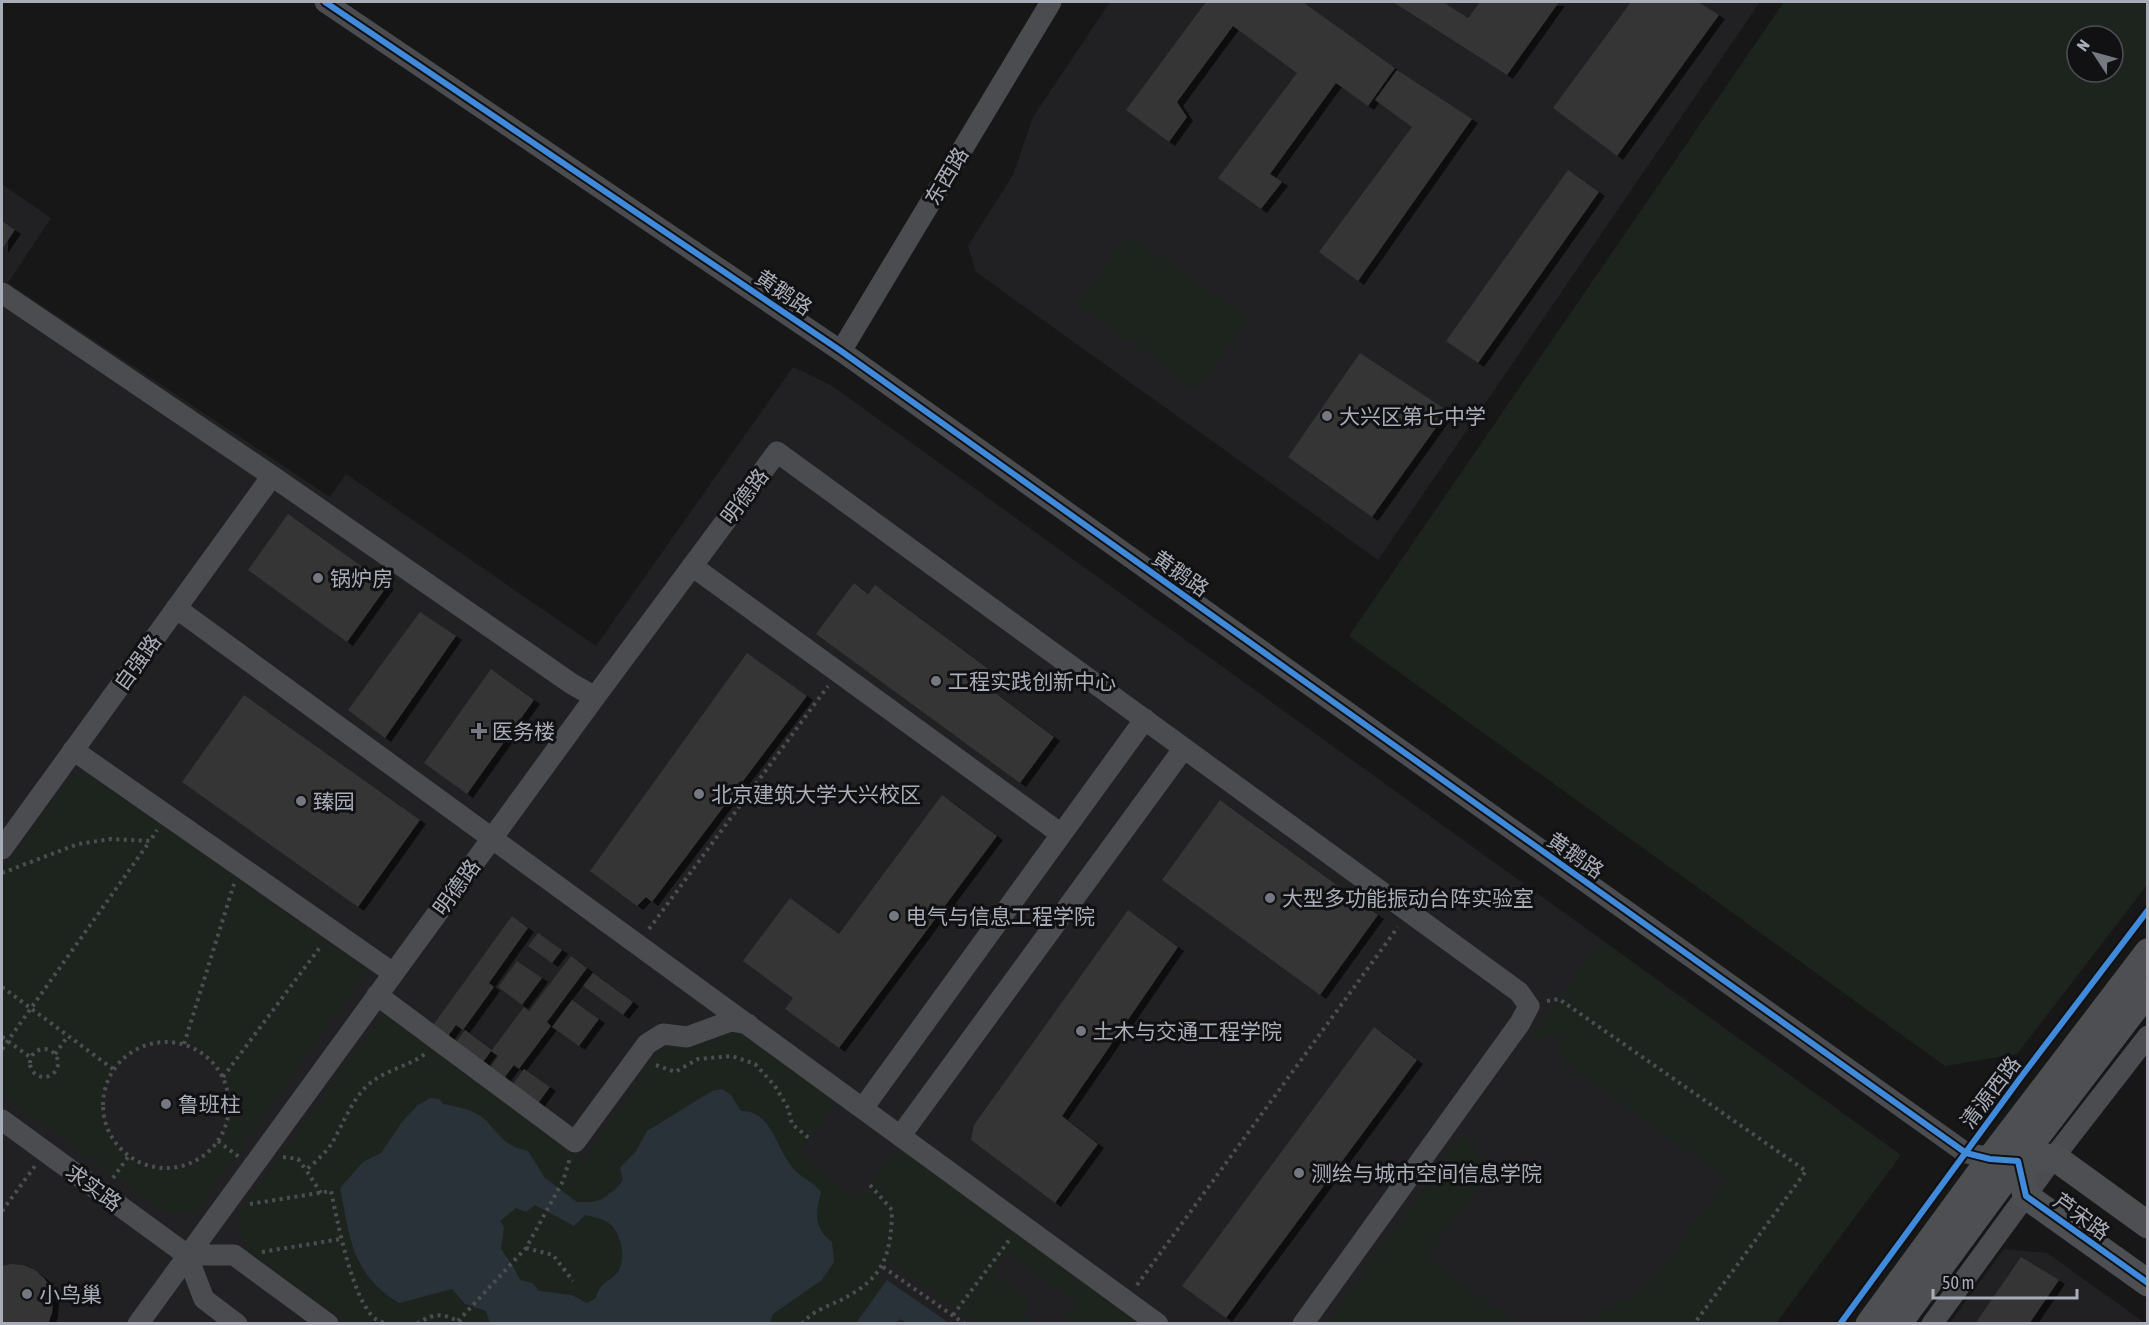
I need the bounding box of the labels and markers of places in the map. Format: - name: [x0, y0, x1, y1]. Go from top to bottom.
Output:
- place label: 大兴区第七中学: [1339, 404, 1486, 428]
- marker: 大兴区第七中学: [1320, 409, 1334, 423]
- place label: 锅炉房: [330, 566, 393, 590]
- marker: 锅炉房: [311, 571, 325, 585]
- place label: 工程实践创新中心: [948, 669, 1116, 693]
- marker: 工程实践创新中心: [929, 674, 943, 688]
- place label: 医务楼: [492, 719, 555, 743]
- marker: 医务楼: [470, 722, 488, 740]
- place label: 北京建筑大学大兴校区: [711, 782, 921, 806]
- marker: 北京建筑大学大兴校区: [692, 787, 706, 801]
- place label: 臻园: [313, 789, 355, 813]
- marker: 臻园: [294, 794, 308, 808]
- place label: 大型多功能振动台阵实验室: [1282, 886, 1534, 910]
- marker: 大型多功能振动台阵实验室: [1263, 891, 1277, 905]
- place label: 电气与信息工程学院: [906, 904, 1095, 928]
- marker: 电气与信息工程学院: [887, 909, 901, 923]
- place label: 土木与交通工程学院: [1093, 1019, 1282, 1043]
- marker: 土木与交通工程学院: [1074, 1024, 1088, 1038]
- place label: 鲁班柱: [178, 1092, 241, 1116]
- marker: 鲁班柱: [159, 1097, 173, 1111]
- place label: 测绘与城市空间信息学院: [1311, 1161, 1542, 1185]
- marker: 测绘与城市空间信息学院: [1292, 1166, 1306, 1180]
- place label: 小鸟巢: [39, 1282, 102, 1306]
- marker: 小鸟巢: [20, 1287, 34, 1301]

